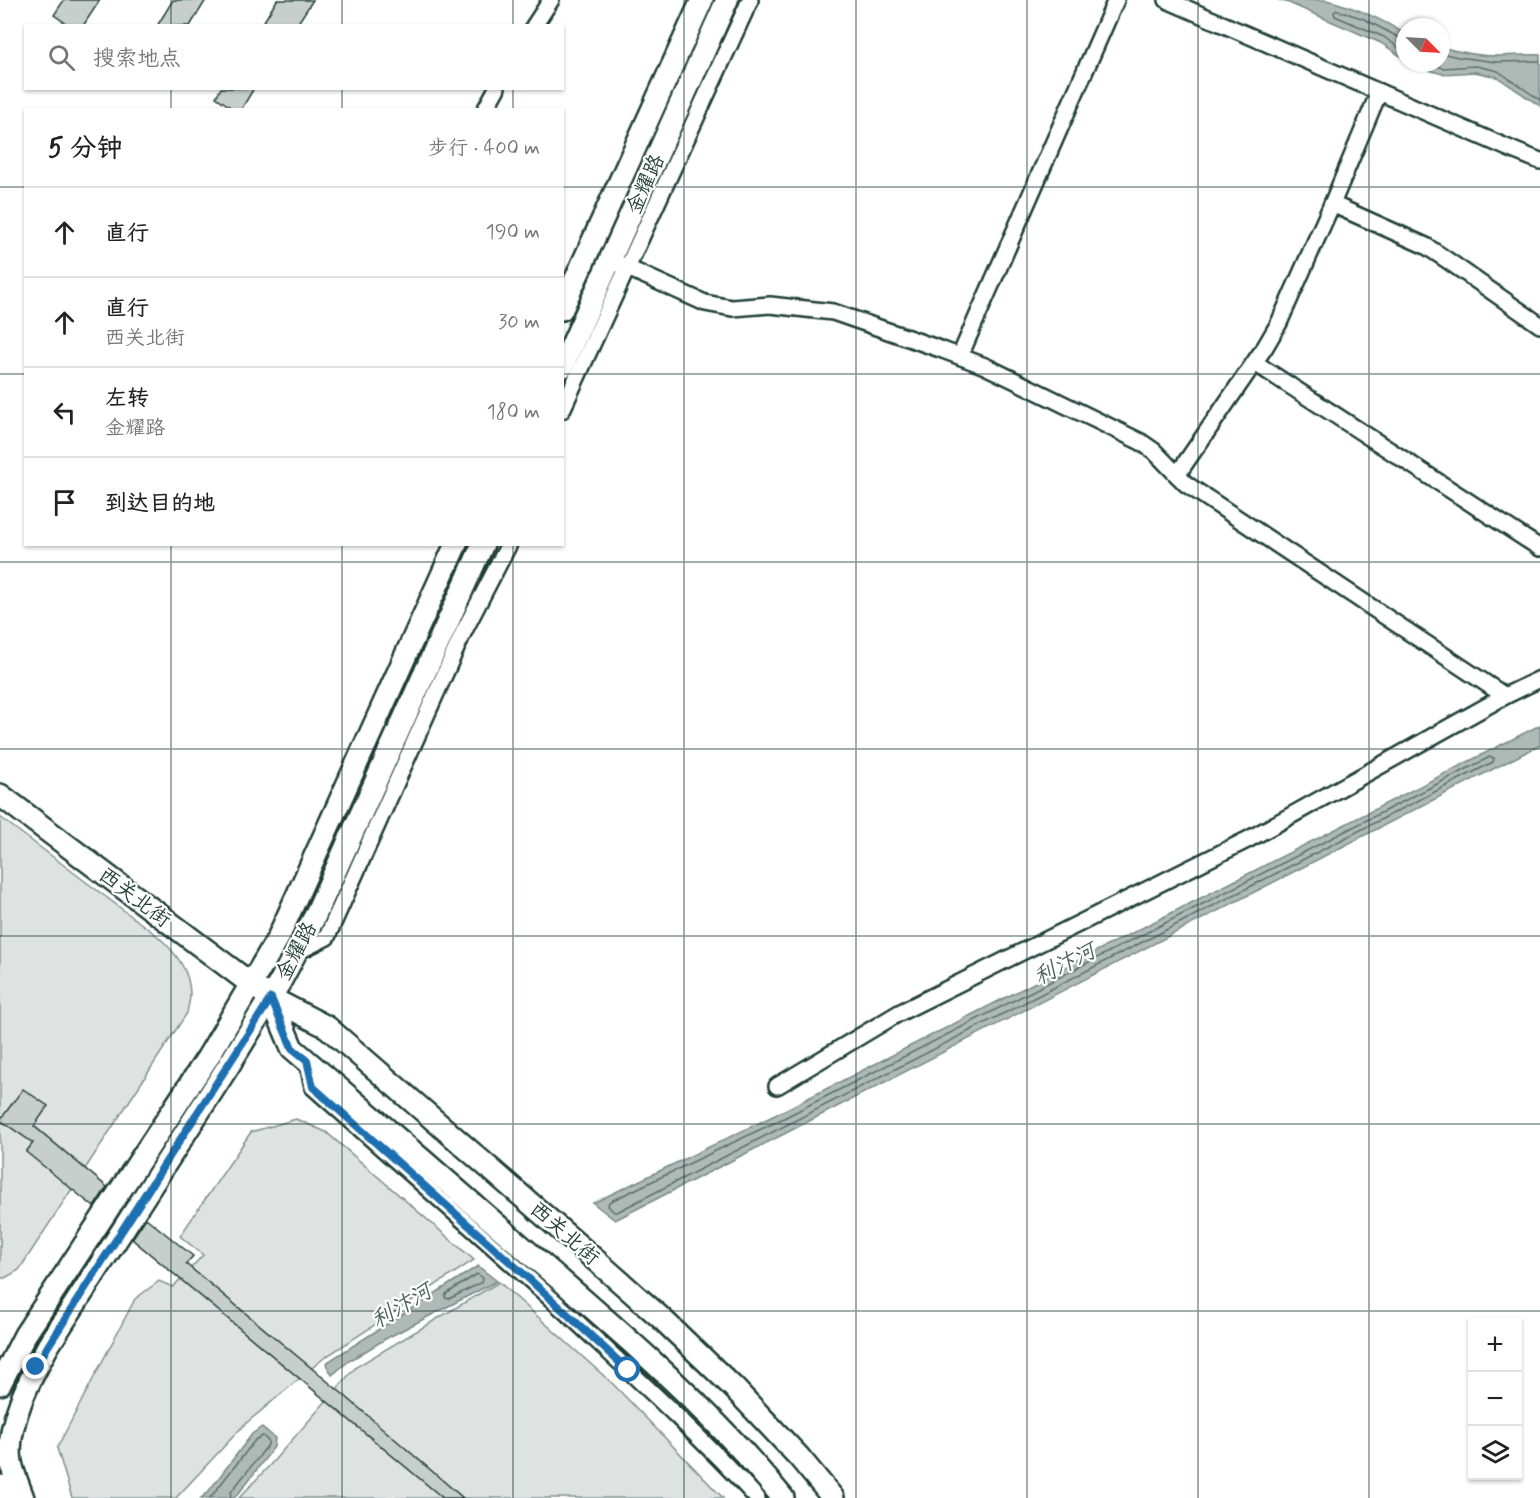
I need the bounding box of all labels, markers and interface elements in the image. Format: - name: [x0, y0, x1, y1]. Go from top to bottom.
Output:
- north arrow: [1396, 18, 1450, 72]
- search box: [24, 24, 564, 90]
- icon: search: [45, 41, 78, 74]
- text: 搜索地点: [93, 45, 181, 73]
- text: 5 分钟: [48, 132, 123, 166]
- text: 步行 · 400 m: [428, 135, 540, 162]
- street label: 金耀路: [620, 150, 672, 219]
- icon: ahead: [48, 216, 81, 249]
- text: 190 m: [486, 219, 540, 246]
- text: 直行: [105, 220, 149, 248]
- text: 直行: [105, 295, 149, 323]
- icon: ahead: [48, 306, 81, 339]
- text: 30 m: [498, 309, 540, 336]
- text: 西关北街: [105, 325, 185, 352]
- text: 左转: [105, 385, 149, 413]
- icon: left: [48, 396, 81, 429]
- text: 180 m: [487, 399, 540, 426]
- text: 金耀路: [105, 415, 165, 442]
- icon: arrive: [48, 486, 81, 519]
- text: 到达目的地: [105, 490, 215, 518]
- street label: 西关北街: [92, 861, 176, 934]
- street label: 金耀路: [270, 917, 324, 986]
- water label: 利汴河: [1029, 936, 1103, 992]
- street label: 西关北街: [523, 1196, 605, 1272]
- water label: 利汴河: [367, 1276, 440, 1336]
- map controls: [1468, 1318, 1522, 1480]
- button: +: [1468, 1318, 1522, 1372]
- route end: [22, 1353, 48, 1379]
- route start: [614, 1356, 640, 1382]
- button: −: [1468, 1372, 1522, 1426]
- button: layers: [1468, 1426, 1522, 1480]

